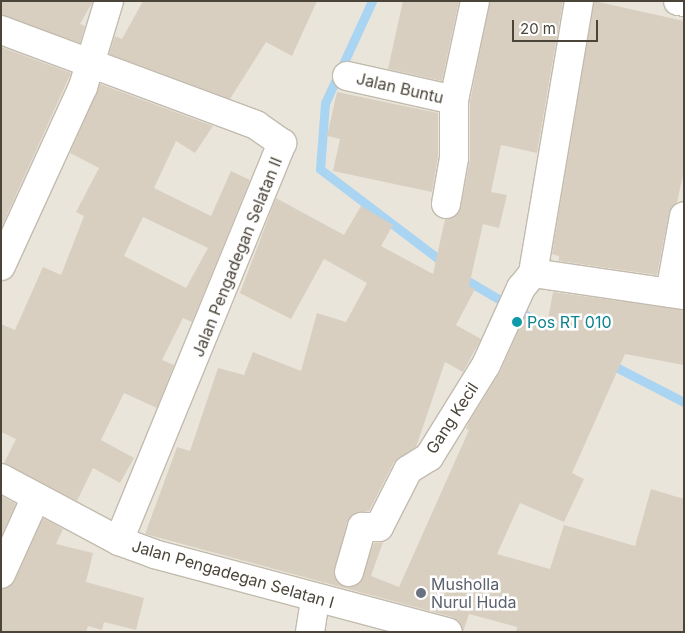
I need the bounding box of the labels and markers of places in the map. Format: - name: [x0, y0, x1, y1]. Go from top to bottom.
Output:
- place label: Pos RT 010: [527, 312, 611, 332]
- marker: Pos RT 010: [511, 316, 523, 328]
- place label: Musholla Nurul Huda: [431, 574, 517, 612]
- marker: Musholla Nurul Huda: [415, 587, 427, 599]

